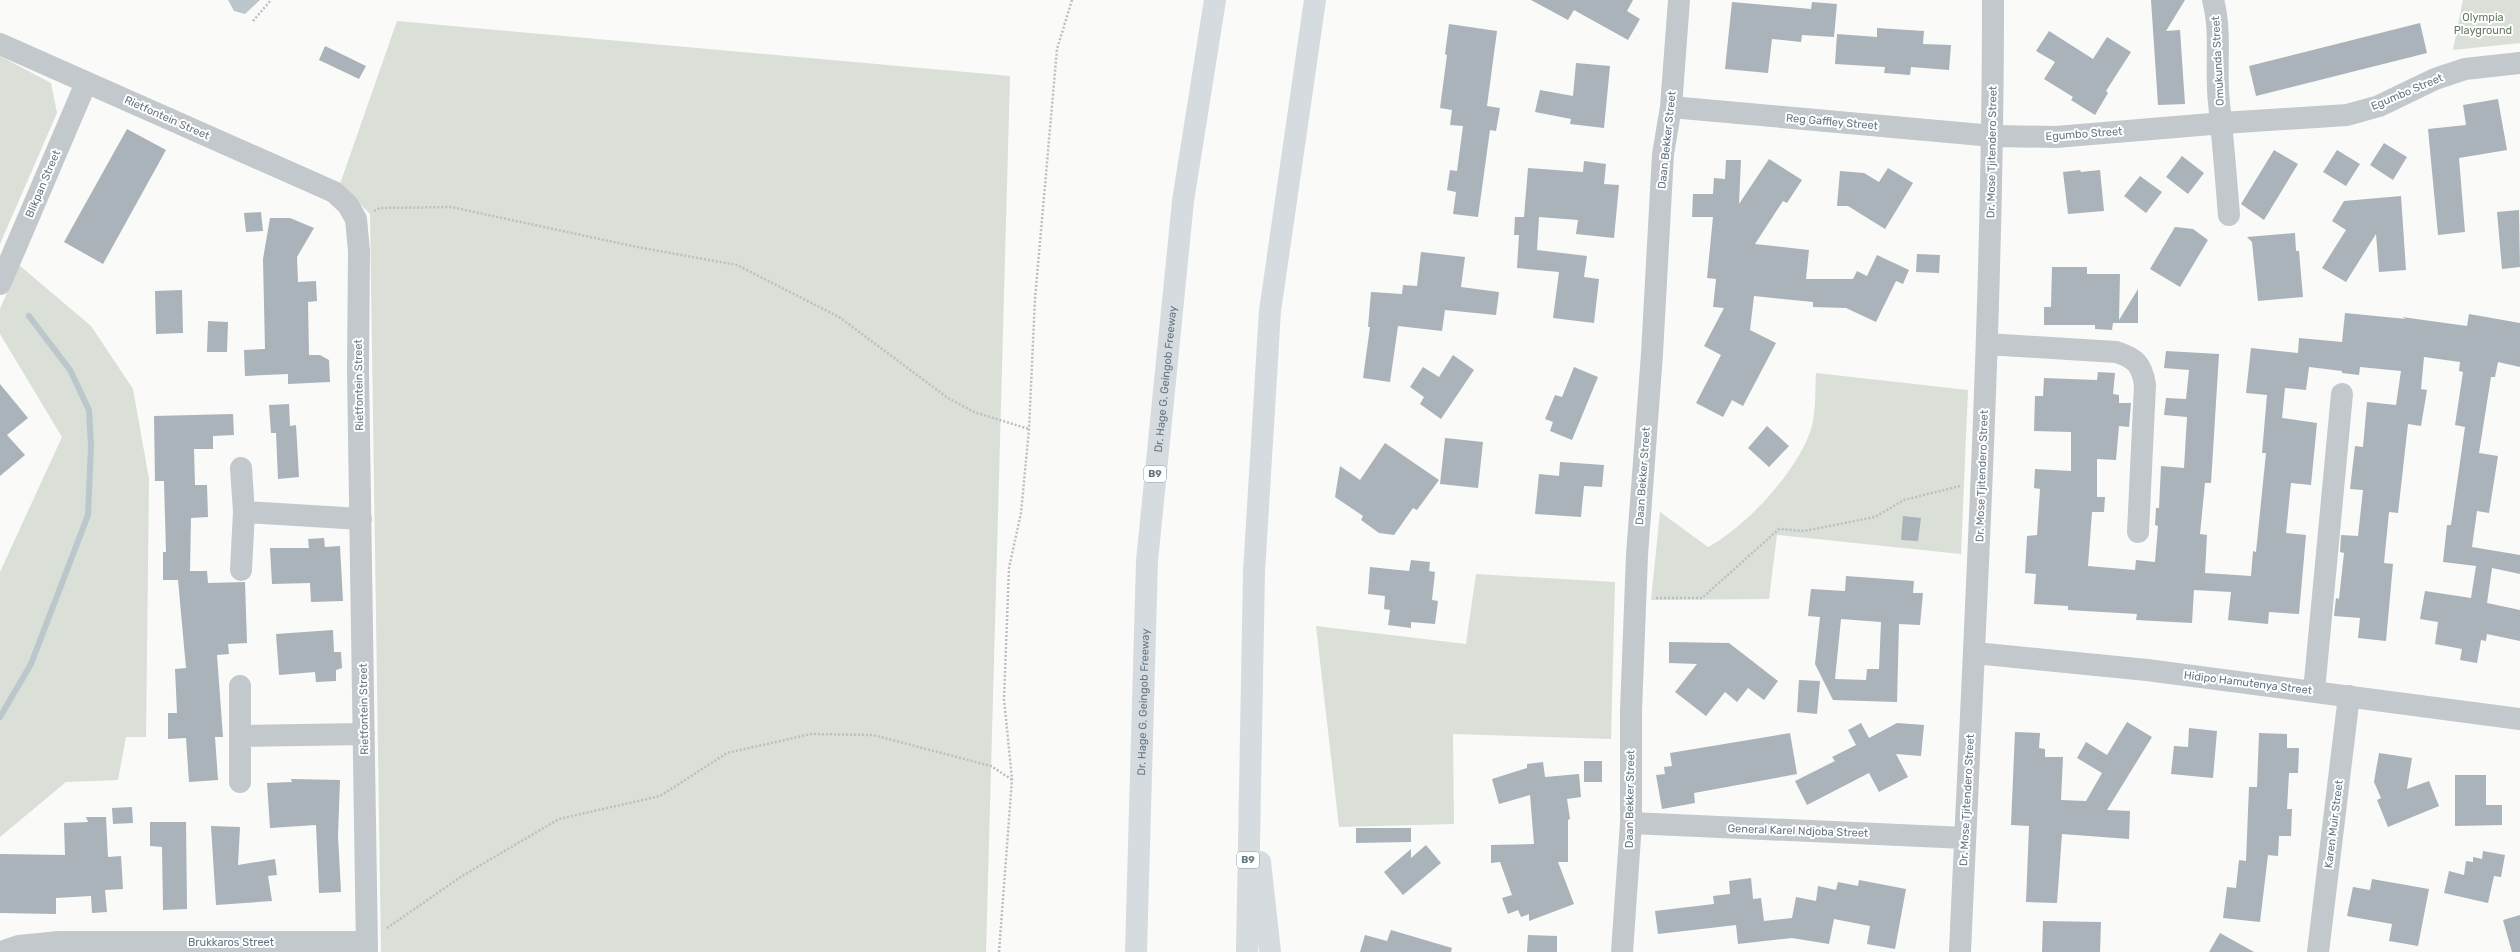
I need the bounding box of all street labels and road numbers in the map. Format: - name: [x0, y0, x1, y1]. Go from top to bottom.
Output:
- street label: Omukunda Street: [2209, 15, 2227, 106]
- street label: Egumbo Street: [2369, 71, 2446, 113]
- street label: Dr. Mose Tjitendero Street: [1984, 85, 2000, 218]
- street label: Daan Bekker Street: [1655, 90, 1679, 190]
- street label: Rietfontein Street: [123, 93, 212, 143]
- street label: Reg Gaffley Street: [1785, 112, 1879, 133]
- street label: Egumbo Street: [2045, 125, 2124, 143]
- street label: Blikpan Street: [23, 148, 63, 220]
- street label: Dr. Hage G. Geingob Freeway: [1151, 305, 1179, 453]
- street label: Rietfontein Street: [352, 338, 366, 431]
- street label: Dr. Mose Tjitendero Street: [1973, 409, 1991, 542]
- street label: Daan Bekker Street: [1633, 426, 1653, 525]
- road number: B9: [1144, 466, 1166, 482]
- street label: Dr. Hage G. Geingob Freeway: [1134, 628, 1152, 776]
- street label: Rietfontein Street: [357, 662, 371, 755]
- street label: Hidipo Hamutenya Street: [2183, 669, 2313, 697]
- street label: Dr. Mose Tjitendero Street: [1957, 733, 1977, 866]
- street label: Daan Bekker Street: [1623, 749, 1637, 848]
- street label: Karen Muir Street: [2322, 779, 2346, 869]
- street label: General Karel Ndjoba Street: [1728, 822, 1869, 840]
- road number: B9: [1237, 852, 1259, 868]
- street label: Brukkaros Street: [188, 936, 275, 949]

